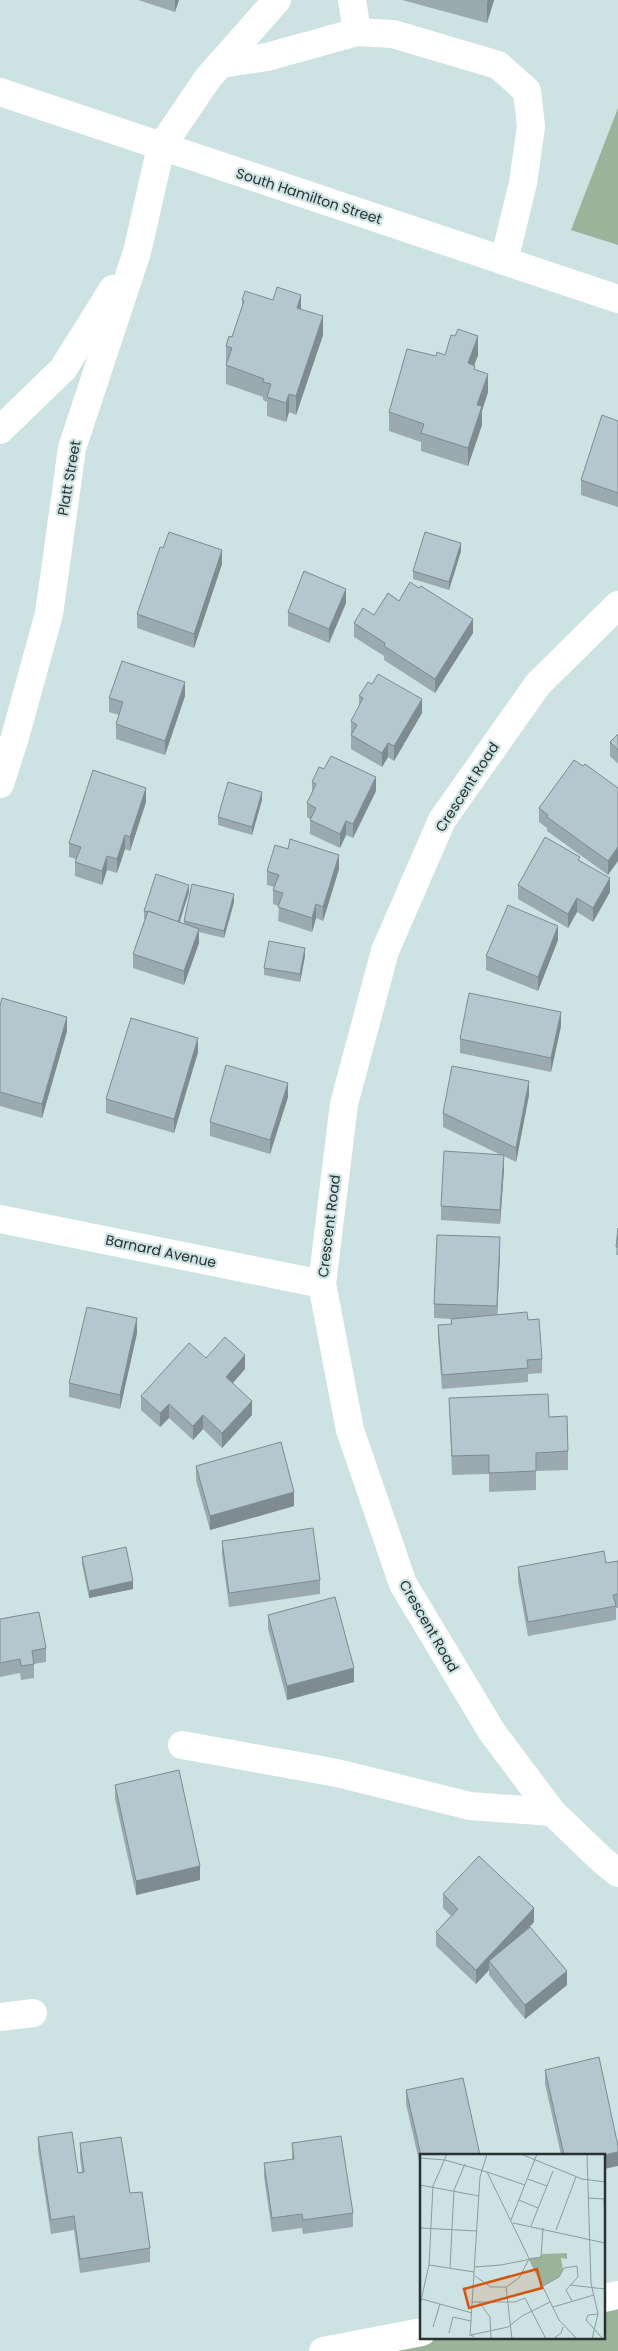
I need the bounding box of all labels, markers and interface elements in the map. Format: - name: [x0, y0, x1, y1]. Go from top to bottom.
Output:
- street label: South Hamilton Street: [234, 163, 384, 229]
- street label: Platt Street: [53, 439, 85, 517]
- street label: Crescent Road: [430, 738, 504, 836]
- street label: Crescent Road: [313, 1173, 345, 1279]
- street label: Barnard Avenue: [104, 1230, 219, 1273]
- street label: Crescent Road: [394, 1576, 464, 1676]
- inset map: [420, 2154, 606, 2338]

